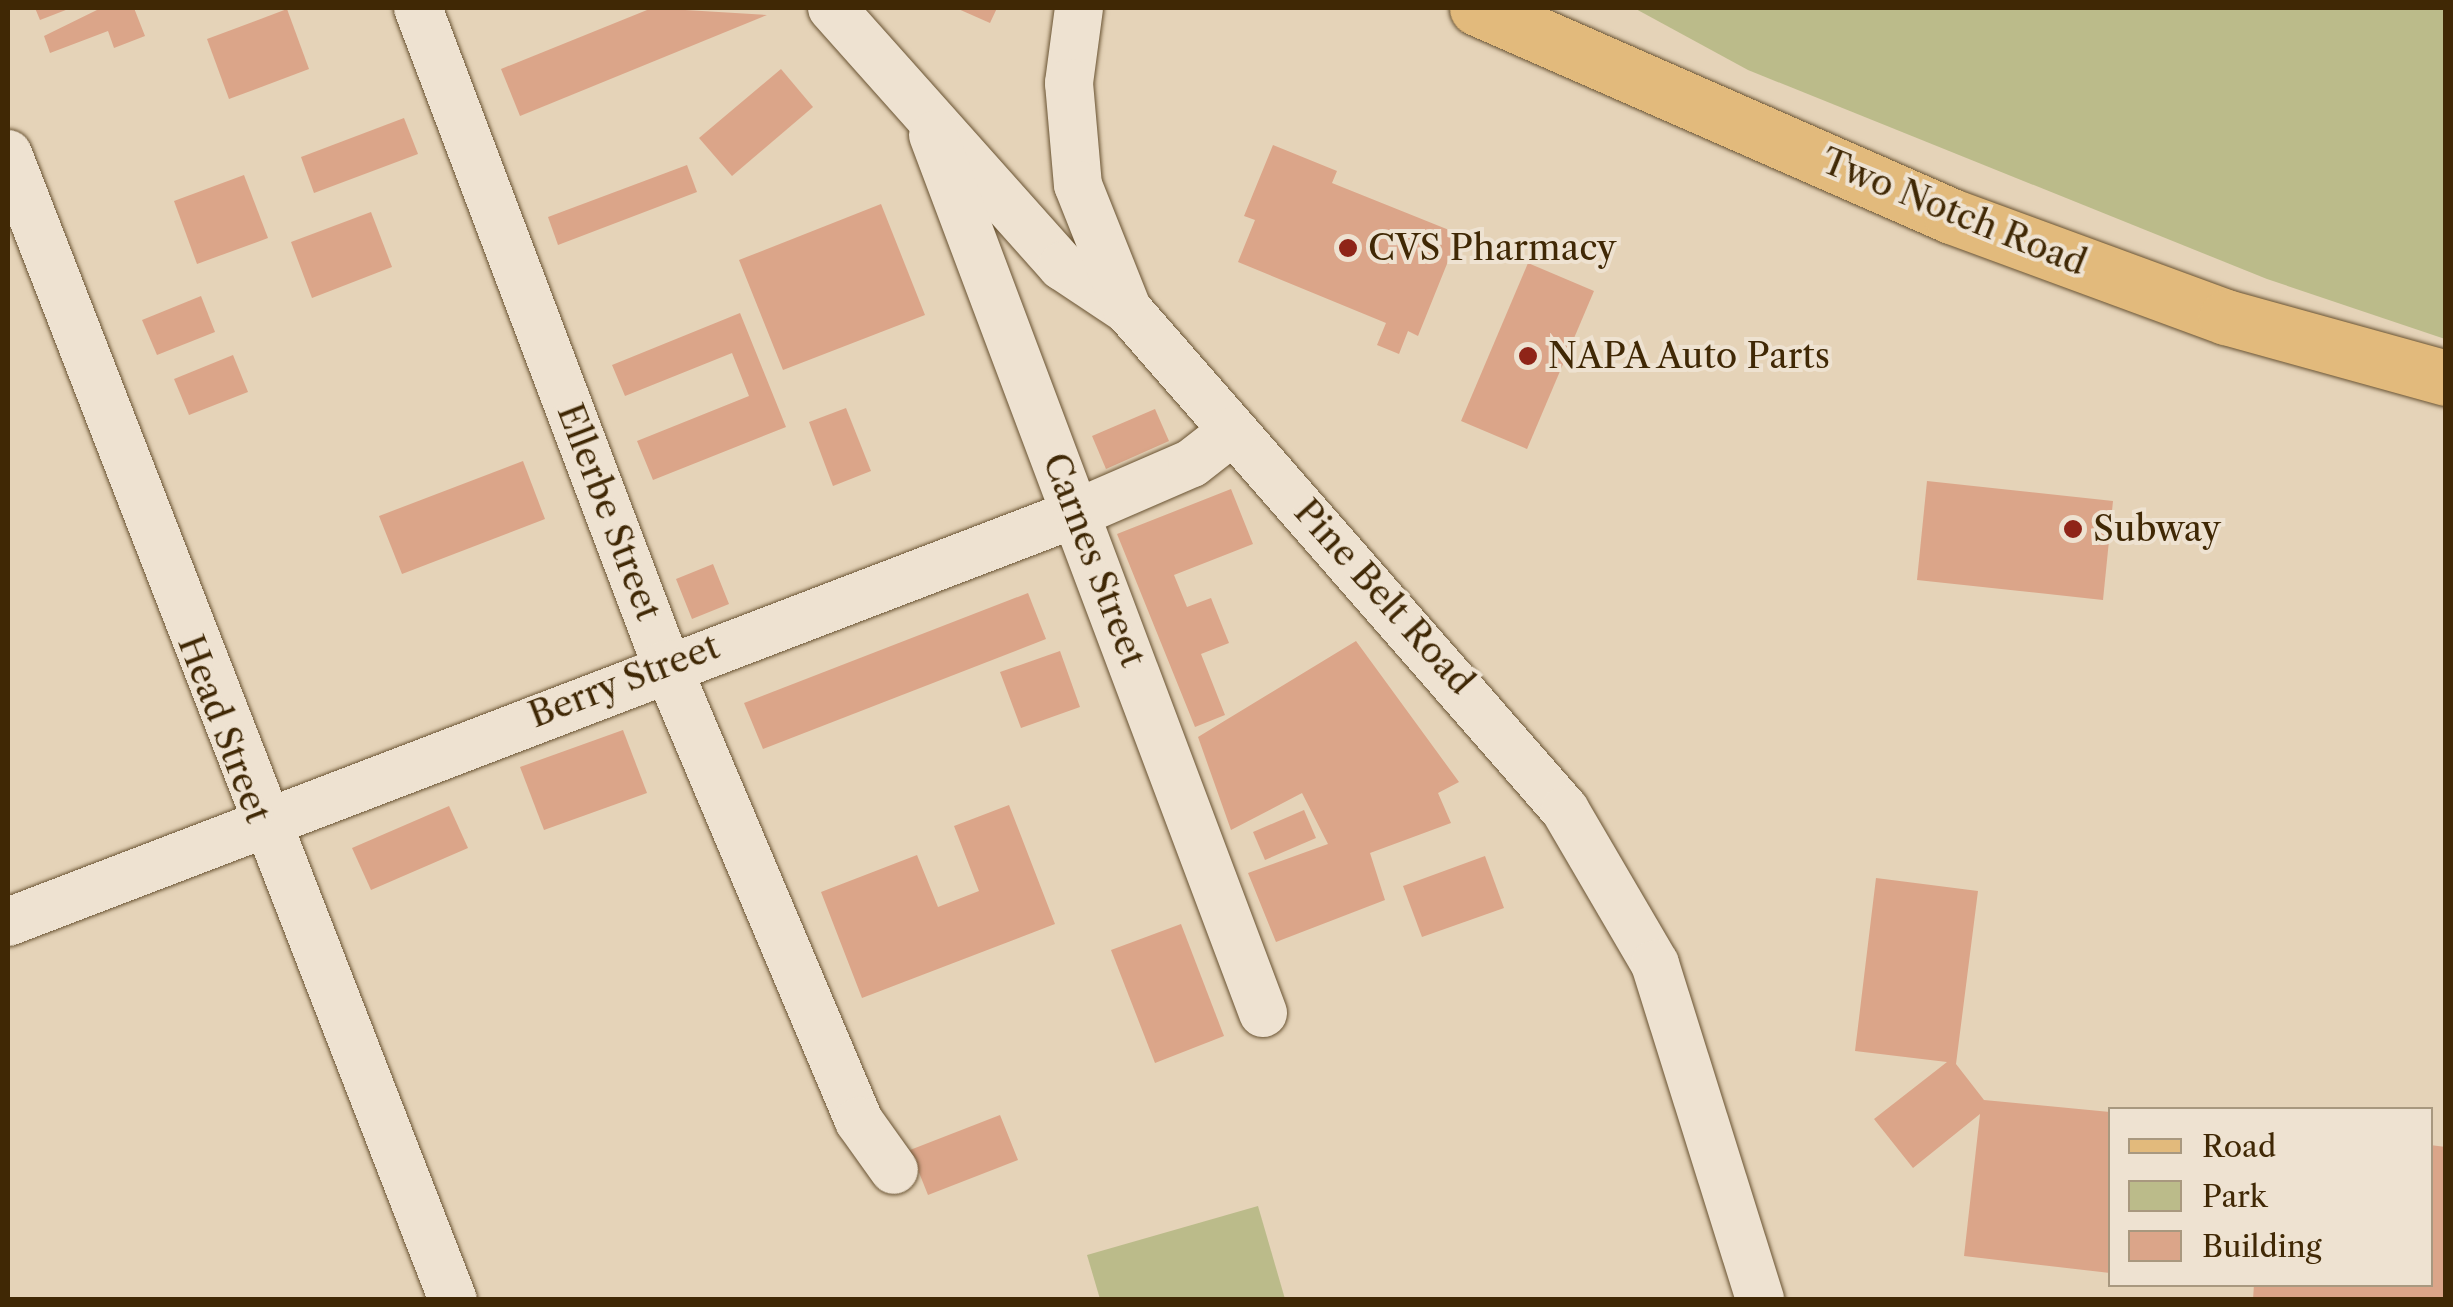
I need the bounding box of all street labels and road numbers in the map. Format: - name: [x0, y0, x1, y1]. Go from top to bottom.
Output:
- street label: Two Notch Road: [1816, 140, 2092, 284]
- street label: Ellerbe Street: [548, 398, 670, 626]
- street label: Carnes Street: [1034, 447, 1154, 673]
- street label: Pine Belt Road: [1286, 491, 1482, 703]
- street label: Berry Street: [522, 625, 726, 737]
- street label: Head Street: [169, 629, 279, 829]

